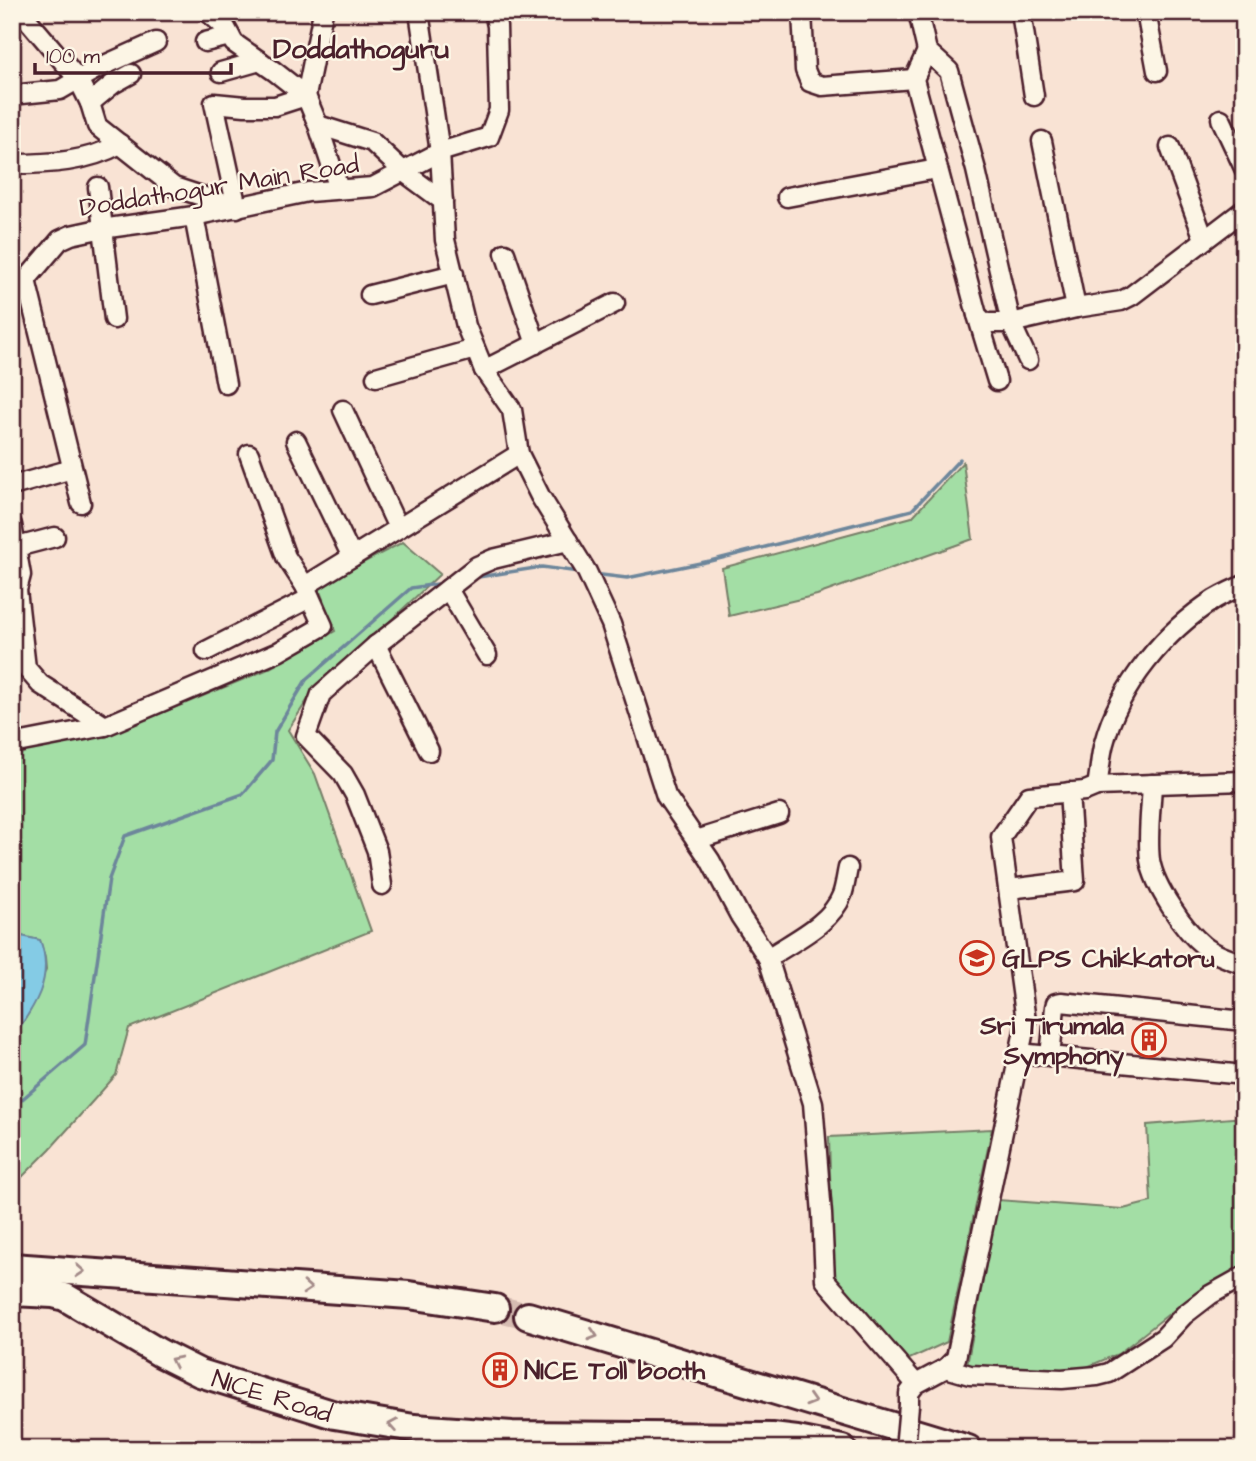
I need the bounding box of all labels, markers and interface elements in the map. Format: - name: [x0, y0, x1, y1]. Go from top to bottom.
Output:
- district label: Doddathoguru: [273, 30, 449, 71]
- scale bar: [35, 32, 231, 76]
- text: 100 m: [46, 42, 101, 71]
- street label: Doddathogur Main Road: [77, 146, 362, 228]
- school or university icon: GLPS Chikkatoru: [958, 939, 996, 977]
- place label: GLPS Chikkatoru: [1002, 941, 1215, 977]
- place label: Sri Tirumala Symphony: [979, 1008, 1125, 1077]
- building icon: Sri Tirumala Symphony: [1130, 1021, 1168, 1059]
- one-way arrow: [75, 1264, 86, 1279]
- one-way arrow: [302, 1280, 313, 1295]
- one-way arrow: [587, 1327, 599, 1342]
- building icon: NICE Toll booth: [481, 1351, 519, 1389]
- place label: NICE Toll booth: [524, 1353, 706, 1389]
- one-way arrow: [170, 1355, 182, 1369]
- street label: NICE Road: [207, 1361, 337, 1432]
- one-way arrow: [805, 1393, 817, 1408]
- one-way arrow: [387, 1418, 399, 1433]

